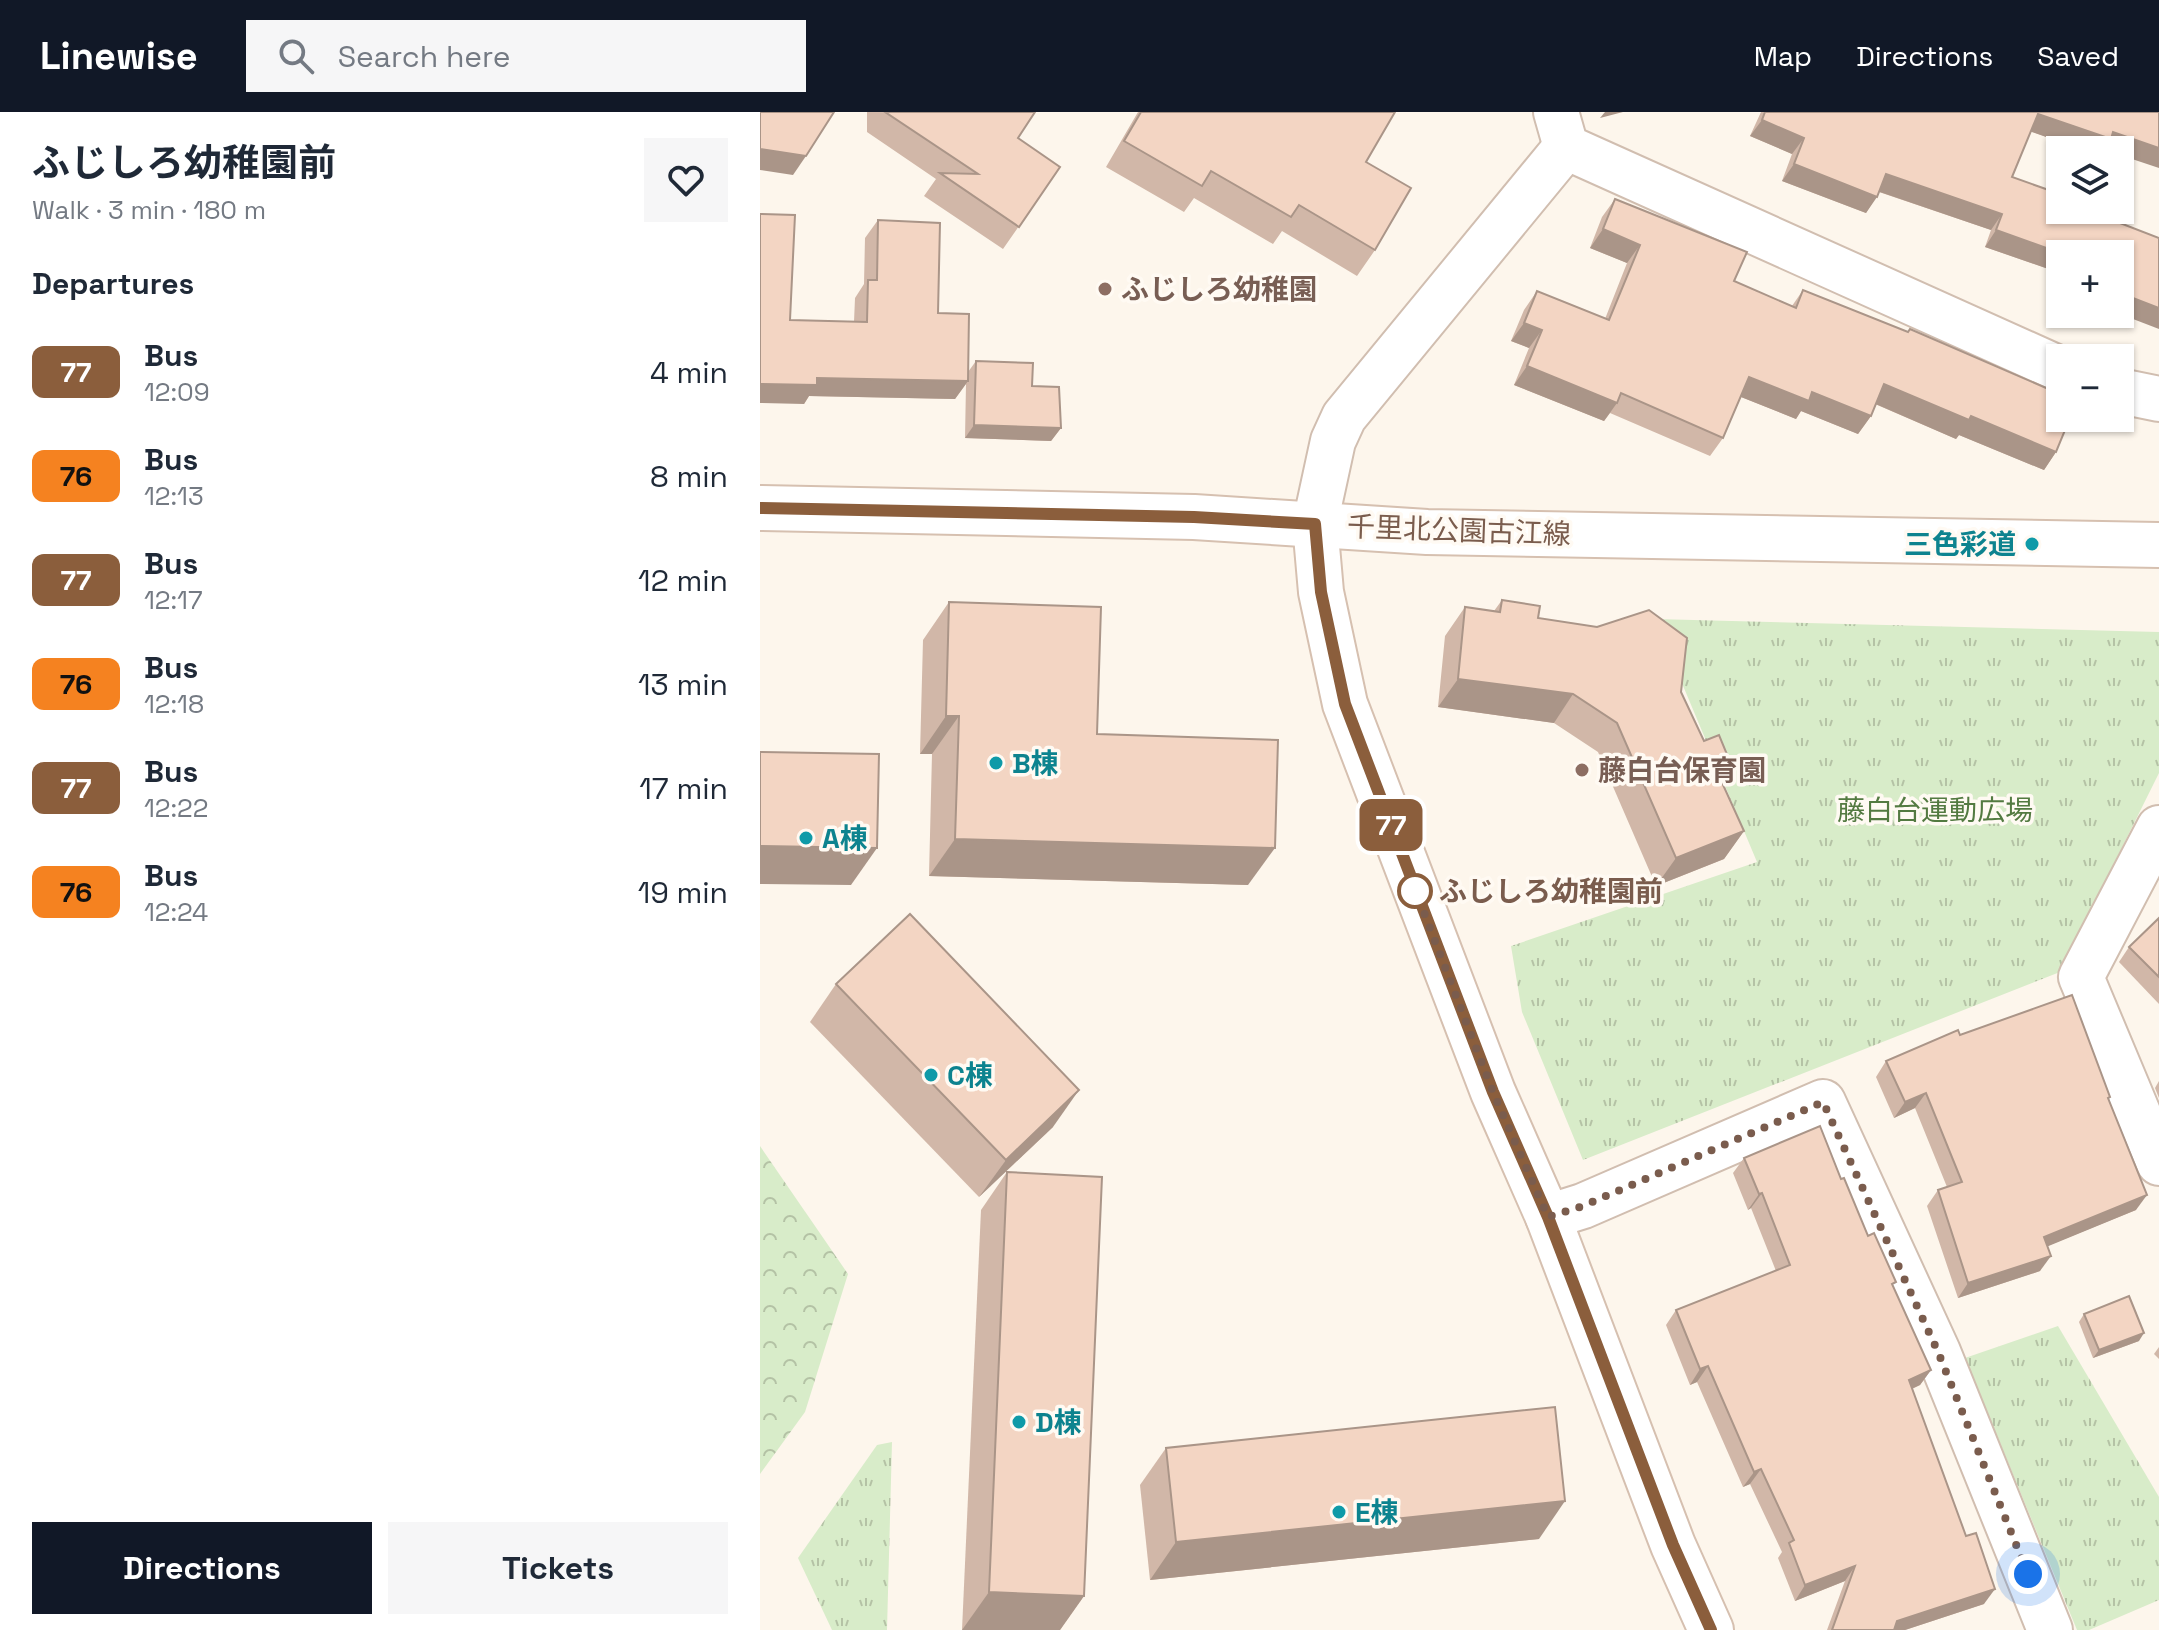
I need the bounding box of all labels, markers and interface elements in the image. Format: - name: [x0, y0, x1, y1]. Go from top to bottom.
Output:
- search box: [246, 20, 806, 92]
- text: Linewise: [40, 32, 198, 80]
- icon: search: [274, 34, 318, 78]
- text: Search here: [338, 37, 511, 76]
- text: Map: [1754, 38, 1812, 74]
- text: Directions: [1856, 38, 1993, 74]
- text: Saved: [2037, 38, 2119, 74]
- map controls: [2046, 136, 2134, 432]
- button: layers: [2046, 136, 2134, 224]
- button: heart: [644, 138, 728, 222]
- text: ふじしろ幼稚園前: [32, 139, 336, 187]
- text: Walk · 3 min · 180 m: [32, 193, 266, 227]
- button: +: [2046, 240, 2134, 328]
- text: Departures: [32, 264, 194, 303]
- place label: ふじしろ幼稚園: [1121, 271, 1317, 307]
- marker: ふじしろ幼稚園: [1096, 280, 1114, 298]
- text: Bus: [144, 336, 198, 375]
- button: −: [2046, 344, 2134, 432]
- text: 4 min: [650, 353, 728, 392]
- text: 77: [60, 354, 92, 390]
- text: 12:09: [144, 375, 210, 409]
- text: Bus: [144, 440, 198, 479]
- text: 8 min: [650, 457, 728, 496]
- text: 76: [60, 458, 92, 494]
- text: 12:13: [144, 479, 204, 513]
- street label: 千里北公園古江線: [1346, 508, 1572, 552]
- place label: 三色彩道: [1904, 526, 2016, 562]
- marker: 三色彩道: [2023, 535, 2041, 553]
- text: Bus: [144, 544, 198, 583]
- text: 12 min: [638, 561, 728, 600]
- text: 77: [60, 562, 92, 598]
- text: 12:17: [144, 583, 203, 617]
- text: Bus: [144, 648, 198, 687]
- text: 13 min: [638, 665, 728, 704]
- text: 76: [60, 666, 92, 702]
- text: 12:18: [144, 687, 204, 721]
- place label: B棟: [1012, 745, 1059, 781]
- text: Bus: [144, 752, 198, 791]
- place label: 藤白台保育園: [1598, 752, 1766, 788]
- marker: B棟: [987, 754, 1005, 772]
- marker: 藤白台保育園: [1573, 761, 1591, 779]
- text: 17 min: [639, 769, 728, 808]
- text: 77: [60, 770, 92, 806]
- text: 12:22: [144, 791, 208, 825]
- park label: 藤白台運動広場: [1837, 792, 2033, 828]
- line badge: 77: [1355, 799, 1427, 851]
- text: 77: [1375, 807, 1407, 843]
- place label: A棟: [822, 820, 868, 856]
- marker: A棟: [797, 829, 815, 847]
- text: Bus: [144, 856, 198, 895]
- text: 19 min: [638, 873, 728, 912]
- place label: ふじしろ幼稚園前: [1439, 873, 1663, 909]
- text: 76: [60, 874, 92, 910]
- marker: ふじしろ幼稚園前: [1398, 874, 1432, 908]
- text: 12:24: [144, 895, 208, 929]
- place label: C棟: [947, 1057, 993, 1093]
- marker: C棟: [922, 1066, 940, 1084]
- place label: D棟: [1035, 1404, 1082, 1440]
- marker: D棟: [1010, 1413, 1028, 1431]
- place label: E棟: [1355, 1494, 1399, 1530]
- marker: E棟: [1330, 1503, 1348, 1521]
- button: Directions: [32, 1522, 372, 1614]
- button: Tickets: [388, 1522, 728, 1614]
- your location: [2008, 1554, 2048, 1594]

